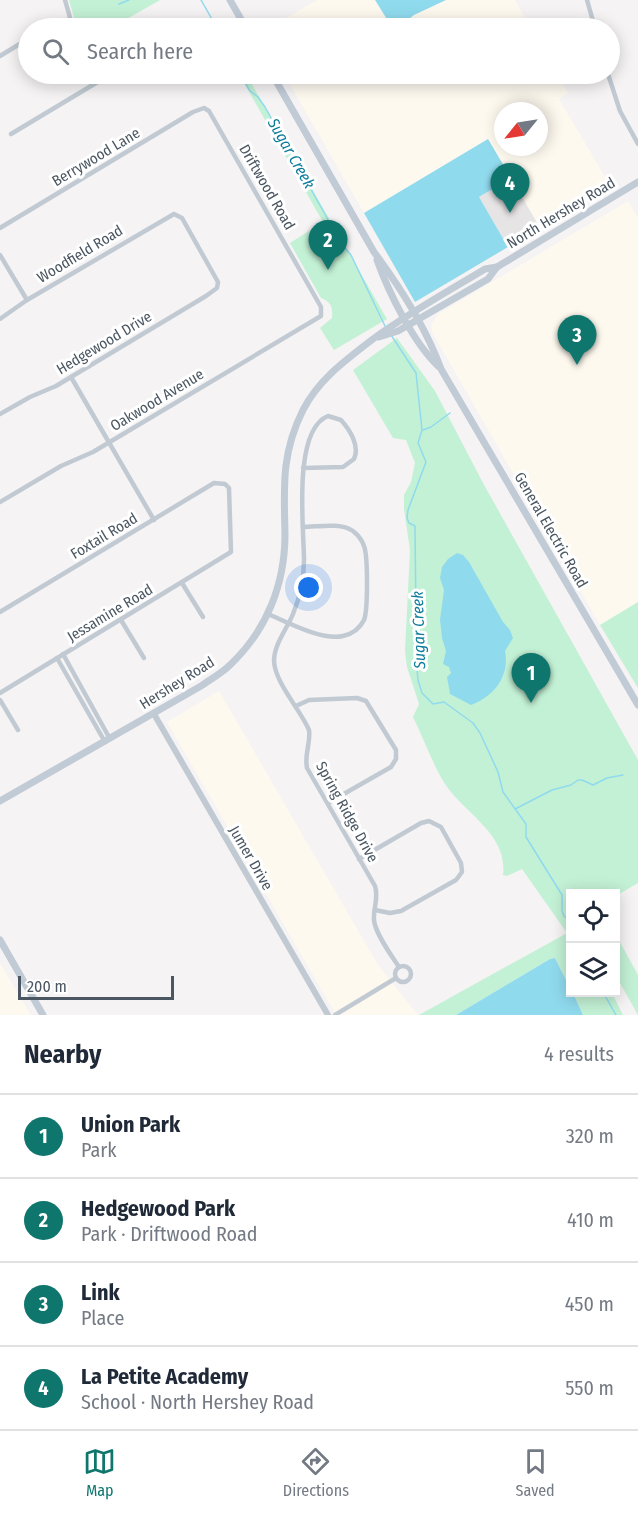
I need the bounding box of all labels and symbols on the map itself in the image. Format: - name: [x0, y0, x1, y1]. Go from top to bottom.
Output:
- north arrow: [494, 102, 548, 156]
- water label: Sugar Creek: [263, 114, 319, 192]
- street label: Berrywood Lane: [49, 124, 143, 190]
- street label: Driftwood Road: [235, 141, 299, 233]
- pin: 4: [490, 164, 530, 213]
- street label: North Hershey Road: [504, 174, 618, 252]
- pin: 2: [308, 220, 348, 270]
- street label: Woodfield Road: [34, 221, 126, 287]
- street label: Hedgewood Drive: [53, 308, 155, 378]
- pin: 3: [558, 316, 596, 365]
- street label: Oakwood Avenue: [107, 365, 207, 435]
- street label: General Electric Road: [511, 469, 591, 591]
- street label: Foxtail Road: [67, 509, 141, 563]
- your location: [294, 573, 323, 602]
- street label: Jessamine Road: [64, 580, 156, 646]
- water label: Sugar Creek: [408, 591, 429, 670]
- street label: Hershey Road: [136, 653, 218, 713]
- pin: 1: [512, 654, 550, 703]
- street label: Spring Ridge Drive: [312, 758, 382, 866]
- street label: Jumer Drive: [225, 823, 277, 893]
- scale bar: [18, 973, 174, 1000]

